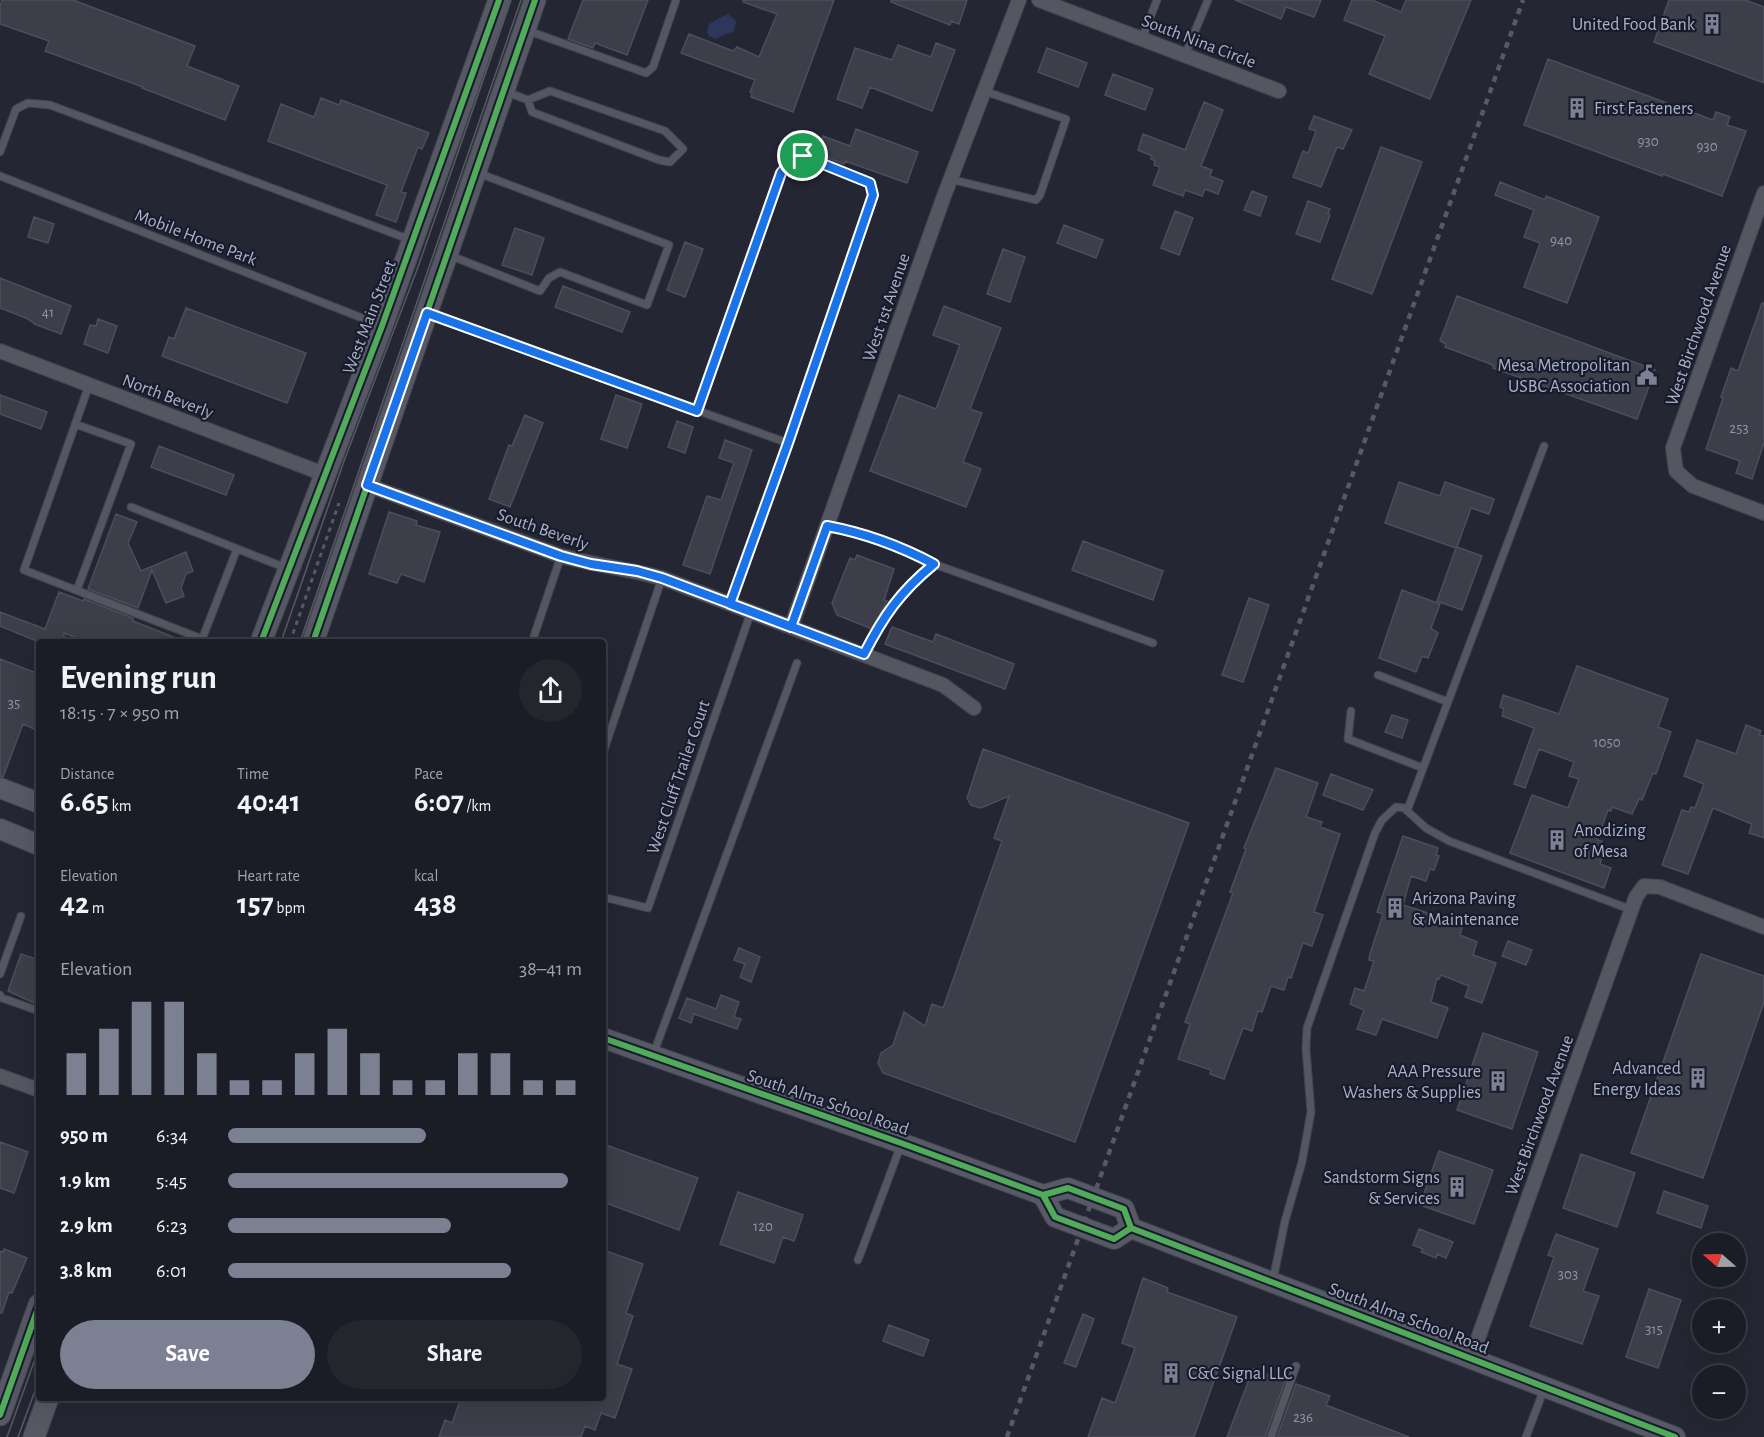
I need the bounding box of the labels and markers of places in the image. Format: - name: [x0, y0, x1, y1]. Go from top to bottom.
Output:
- building icon: United Food Bank: [1700, 12, 1724, 36]
- place label: United Food Bank: [1572, 16, 1696, 34]
- building icon: First Fasteners: [1565, 96, 1589, 120]
- place label: First Fasteners: [1594, 100, 1693, 118]
- pin: [777, 130, 828, 181]
- place label: Mesa Metropolitan USBC Association: [1497, 357, 1630, 396]
- public building icon: Mesa Metropolitan USBC Association: [1635, 363, 1659, 387]
- place label: Anodizing of Mesa: [1574, 822, 1646, 861]
- building icon: Anodizing of Mesa: [1545, 828, 1569, 852]
- place label: Arizona Paving & Maintenance: [1412, 890, 1519, 929]
- building icon: Arizona Paving & Maintenance: [1383, 896, 1407, 920]
- place label: Advanced Energy Ideas: [1593, 1060, 1681, 1099]
- place label: AAA Pressure Washers & Supplies: [1343, 1063, 1481, 1102]
- building icon: Advanced Energy Ideas: [1686, 1066, 1710, 1090]
- building icon: AAA Pressure Washers & Supplies: [1486, 1069, 1510, 1093]
- place label: Sandstorm Signs & Services: [1324, 1169, 1440, 1208]
- building icon: Sandstorm Signs & Services: [1445, 1175, 1469, 1199]
- building icon: C&C Signal LLC: [1159, 1361, 1183, 1385]
- place label: C&C Signal LLC: [1188, 1365, 1293, 1383]

